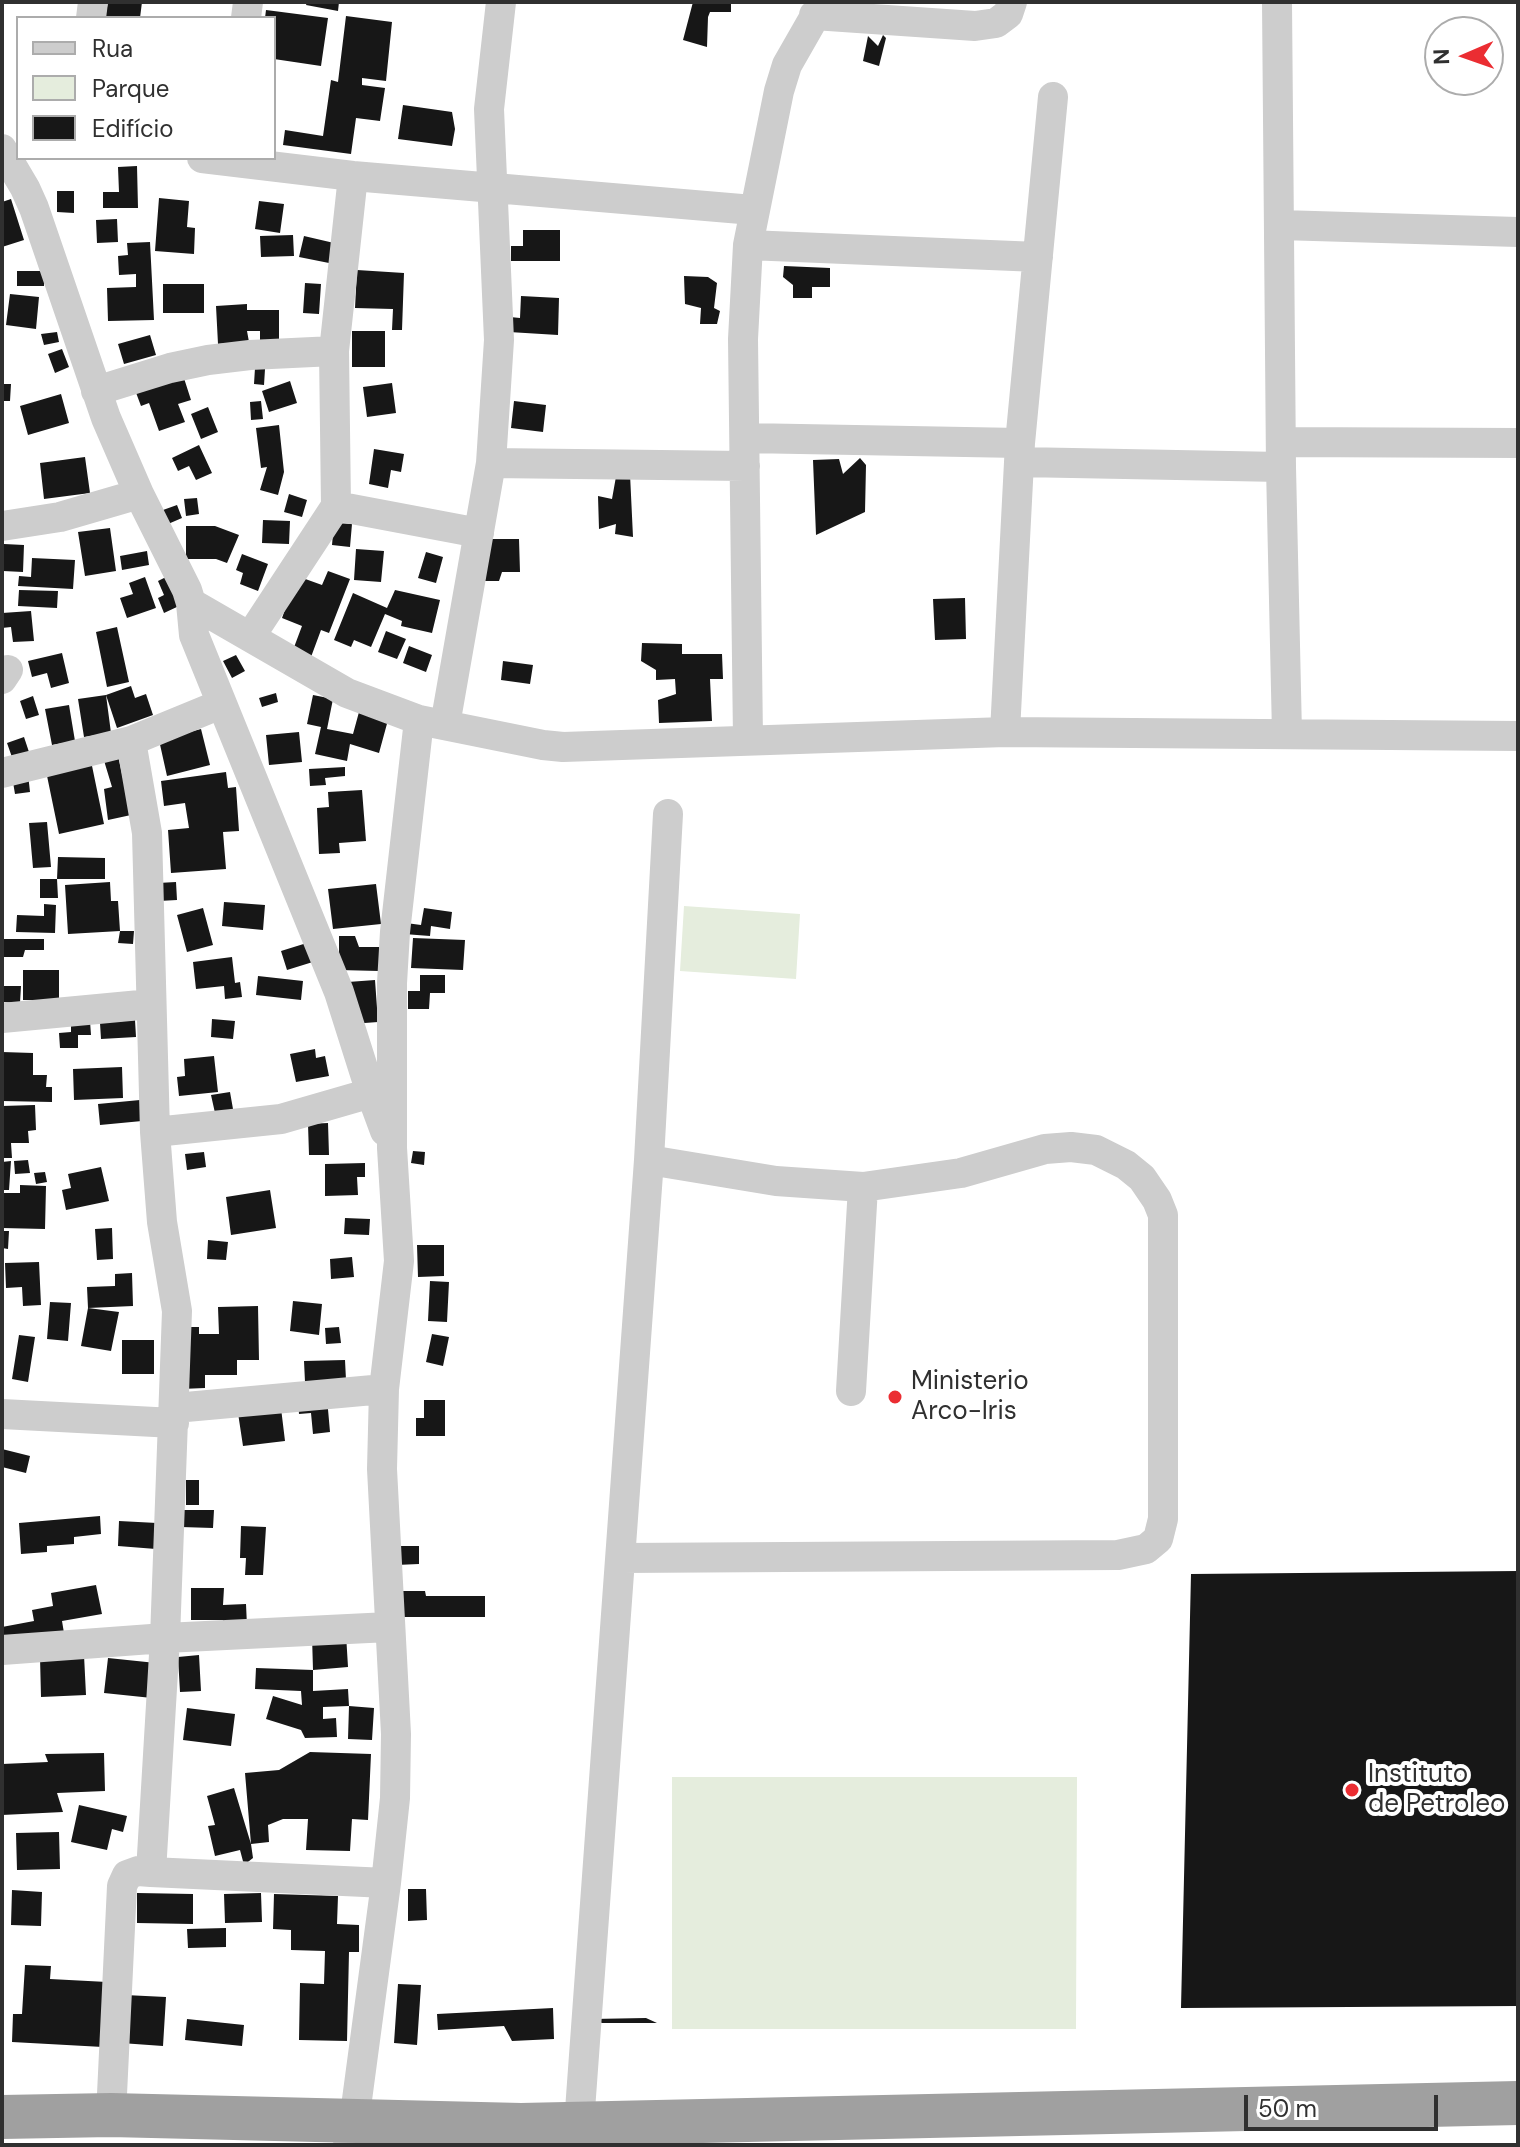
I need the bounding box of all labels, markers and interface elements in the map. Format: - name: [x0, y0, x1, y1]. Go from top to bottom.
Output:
- legend: [16, 16, 276, 160]
- north arrow: [1424, 16, 1504, 96]
- text: Rua: [92, 33, 133, 64]
- text: N: [1427, 48, 1456, 65]
- text: Parque: [92, 73, 169, 104]
- text: Edifício: [92, 113, 174, 144]
- place label: Ministerio Arco-Iris: [911, 1366, 1029, 1428]
- marker: Ministerio Arco-Iris: [886, 1388, 904, 1406]
- place label: Instituto de Petroleo: [1368, 1759, 1505, 1820]
- marker: Instituto de Petroleo: [1343, 1781, 1361, 1799]
- scale bar: [1248, 2079, 1442, 2129]
- text: 50 m: [1258, 2093, 1317, 2124]

